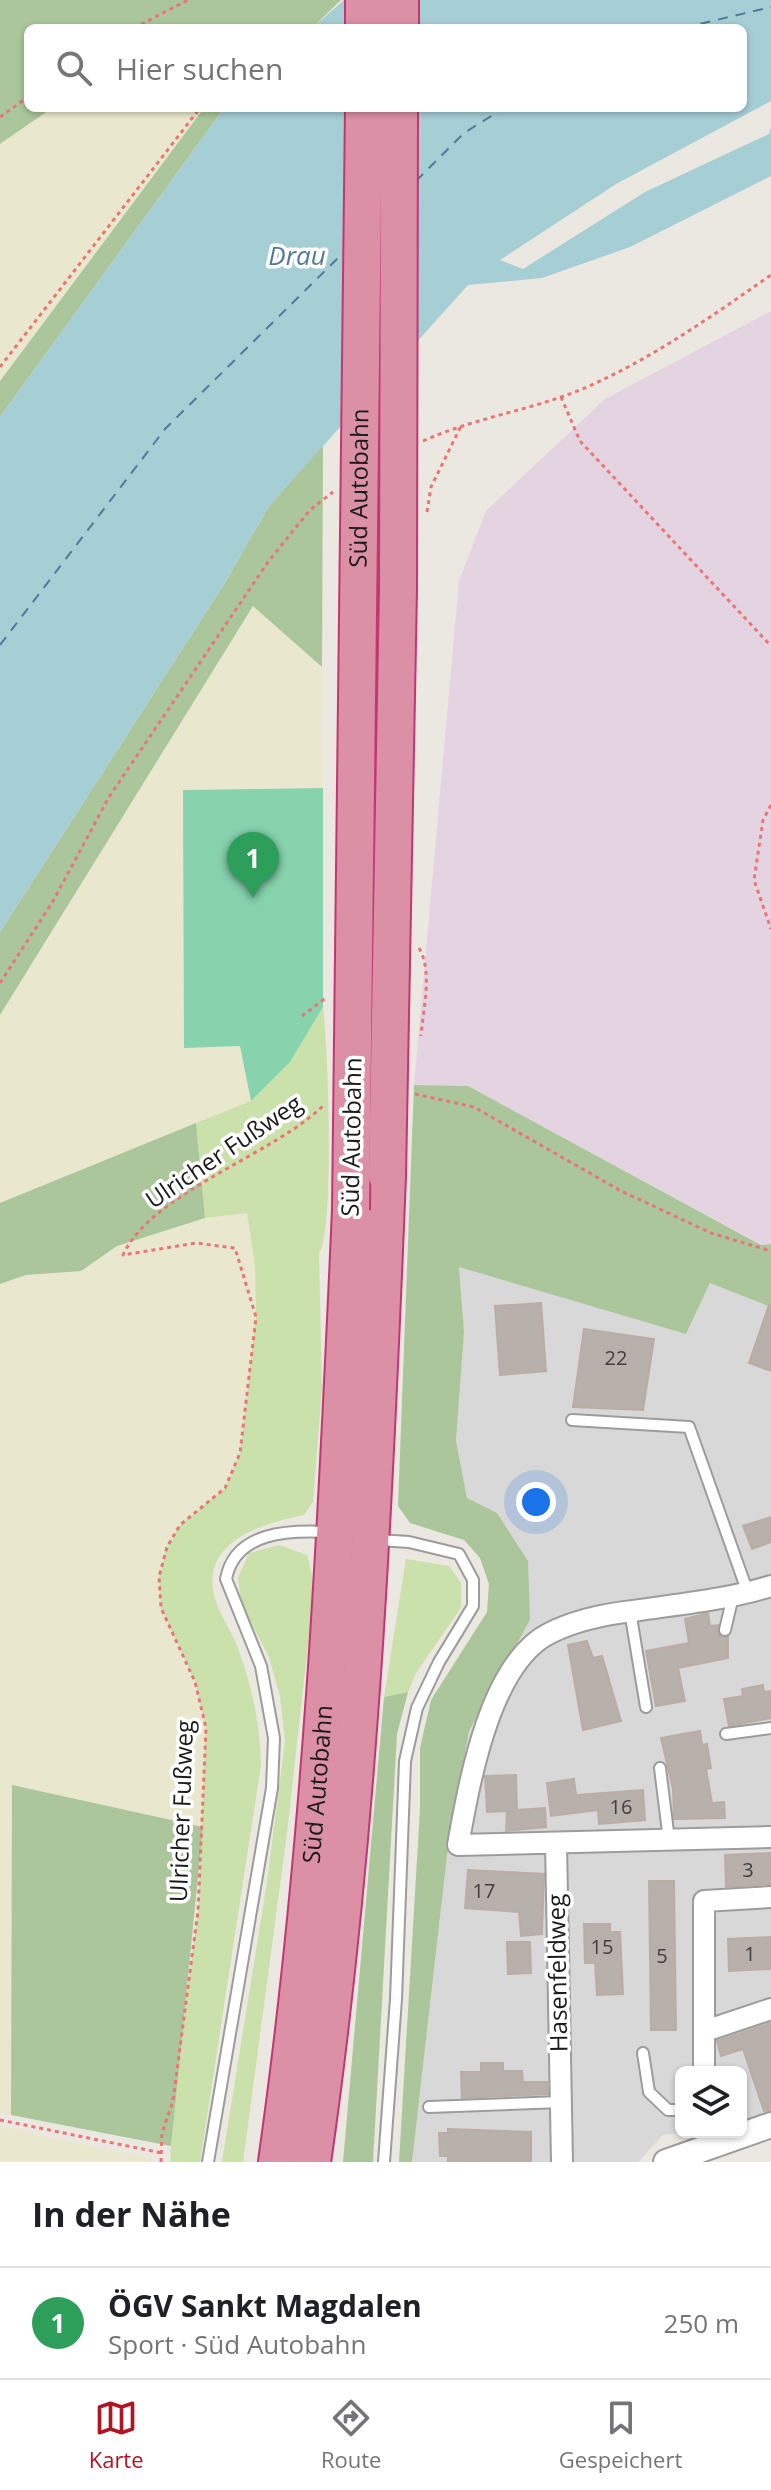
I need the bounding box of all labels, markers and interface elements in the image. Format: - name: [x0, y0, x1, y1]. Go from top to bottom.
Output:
- search box: [24, 24, 747, 112]
- icon: search: [52, 46, 96, 90]
- text: Hier suchen: [116, 48, 283, 89]
- water label: Drau: [268, 237, 326, 273]
- street label: Süd Autobahn: [341, 408, 375, 568]
- pin: 1: [227, 832, 279, 898]
- street label: Süd Autobahn: [333, 1057, 368, 1217]
- street label: Ulricher Fußweg: [138, 1086, 308, 1215]
- house number: 22: [605, 1344, 627, 1371]
- your location: [516, 1482, 556, 1522]
- street label: Süd Autobahn: [294, 1704, 339, 1865]
- street label: Ulricher Fußweg: [161, 1719, 200, 1903]
- house number: 16: [610, 1793, 632, 1820]
- house number: 3: [742, 1856, 754, 1883]
- house number: 17: [473, 1877, 495, 1904]
- street label: Hasenfeldweg: [539, 1894, 574, 2052]
- house number: 15: [591, 1933, 613, 1960]
- house number: 1: [744, 1940, 756, 1967]
- house number: 5: [656, 1942, 668, 1969]
- map controls: [675, 2066, 747, 2138]
- button: layers: [675, 2066, 747, 2138]
- text: In der Nähe: [32, 2191, 231, 2237]
- text: ÖGV Sankt Magdalen: [108, 2285, 422, 2326]
- text: 1: [51, 2305, 65, 2341]
- text: 250 m: [664, 2305, 739, 2341]
- text: Sport · Süd Autobahn: [108, 2326, 366, 2362]
- tab: Karte: [89, 2396, 144, 2474]
- tab: Route: [321, 2396, 381, 2474]
- tab: Gespeichert: [559, 2396, 682, 2474]

